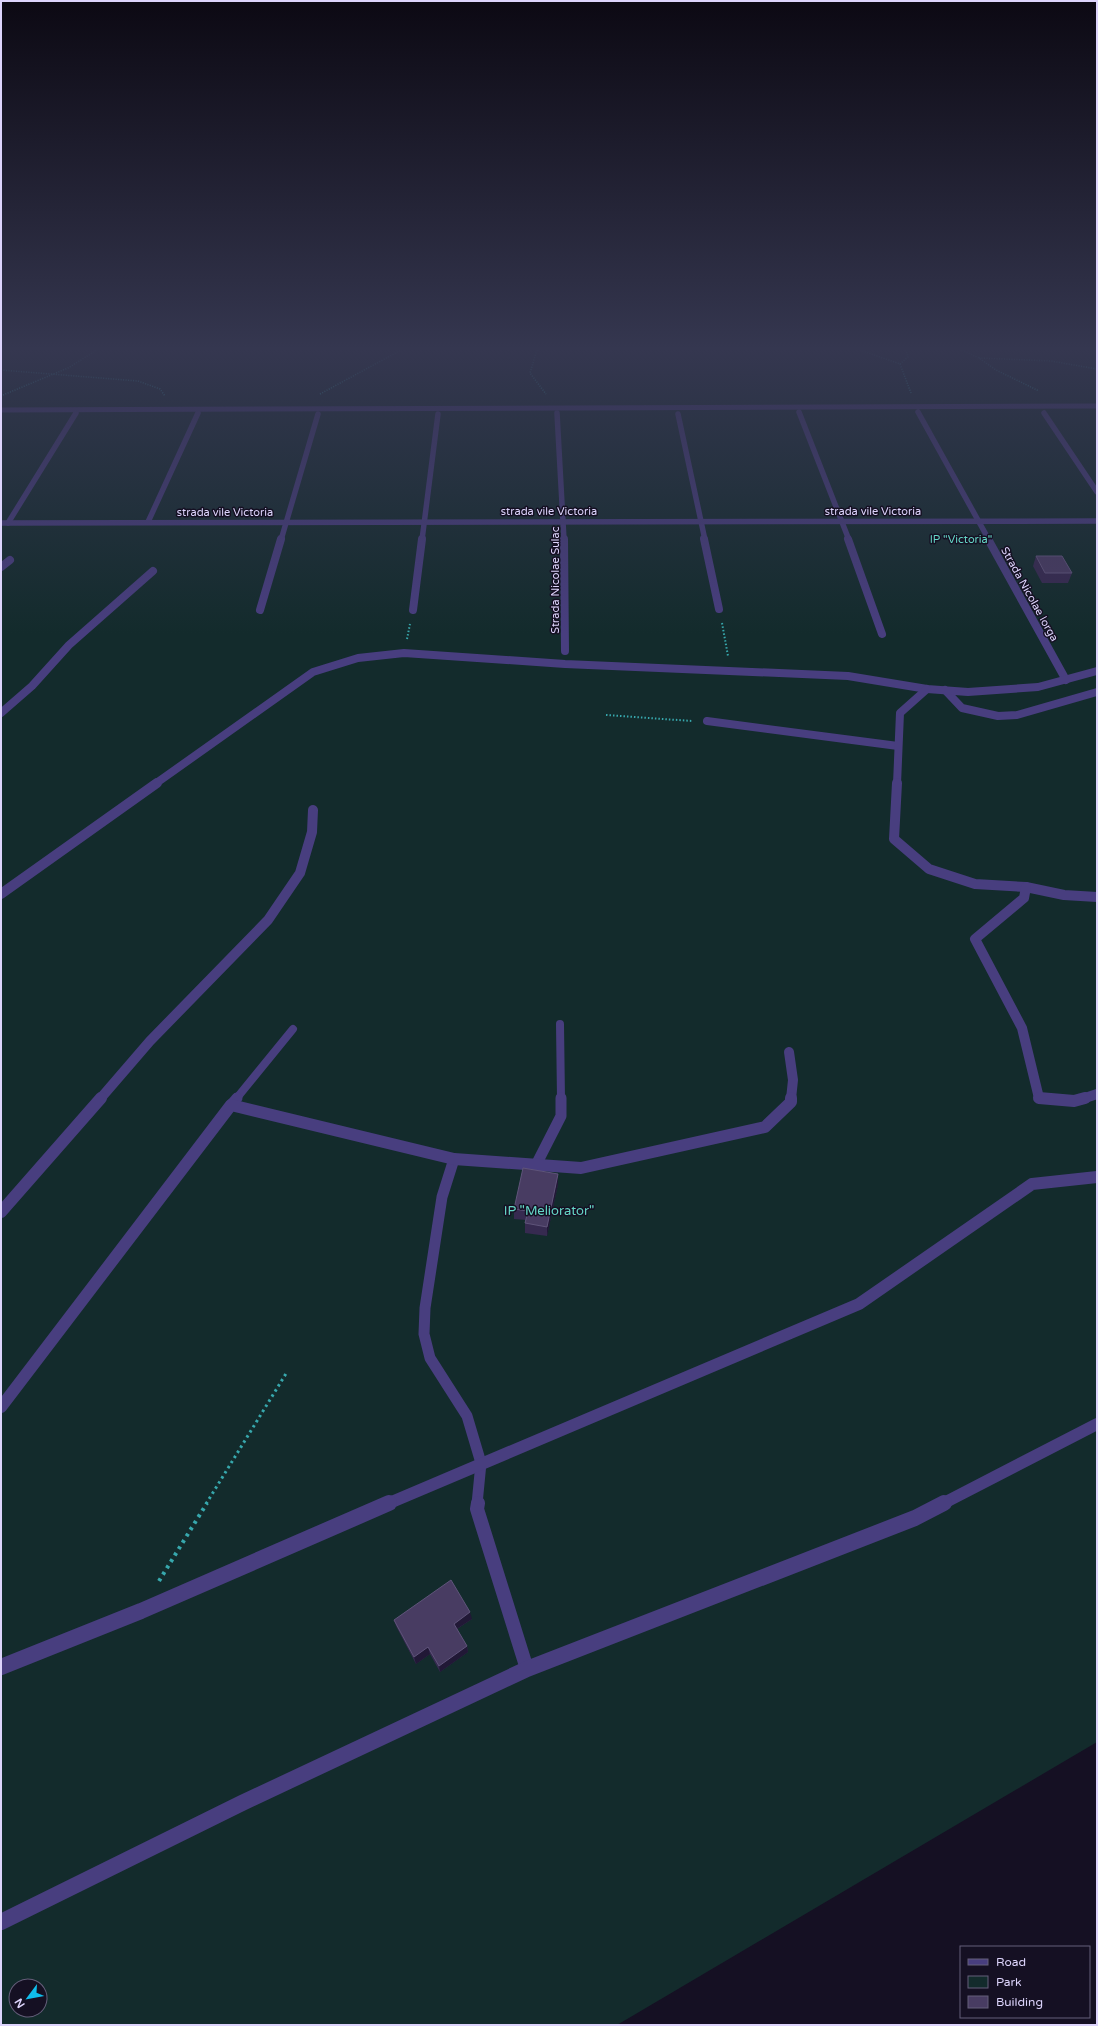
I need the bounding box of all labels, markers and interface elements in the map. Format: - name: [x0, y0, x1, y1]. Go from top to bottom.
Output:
- street label: strada vile Victoria: [501, 505, 597, 518]
- street label: strada vile Victoria: [825, 505, 921, 518]
- street label: strada vile Victoria: [177, 506, 273, 519]
- street label: Strada Nicolae Sulac: [549, 526, 562, 634]
- park label: IP "Victoria": [930, 533, 992, 546]
- street label: Strada Nicolae Iorga: [998, 545, 1061, 644]
- park label: IP "Meliorator": [504, 1203, 594, 1219]
- legend: [960, 1946, 1090, 2018]
- text: Road: [996, 1955, 1026, 1969]
- text: Park: [996, 1975, 1022, 1989]
- north arrow: [8, 1978, 48, 2018]
- text: Building: [996, 1995, 1043, 2009]
- text: N: [12, 1996, 28, 2010]

